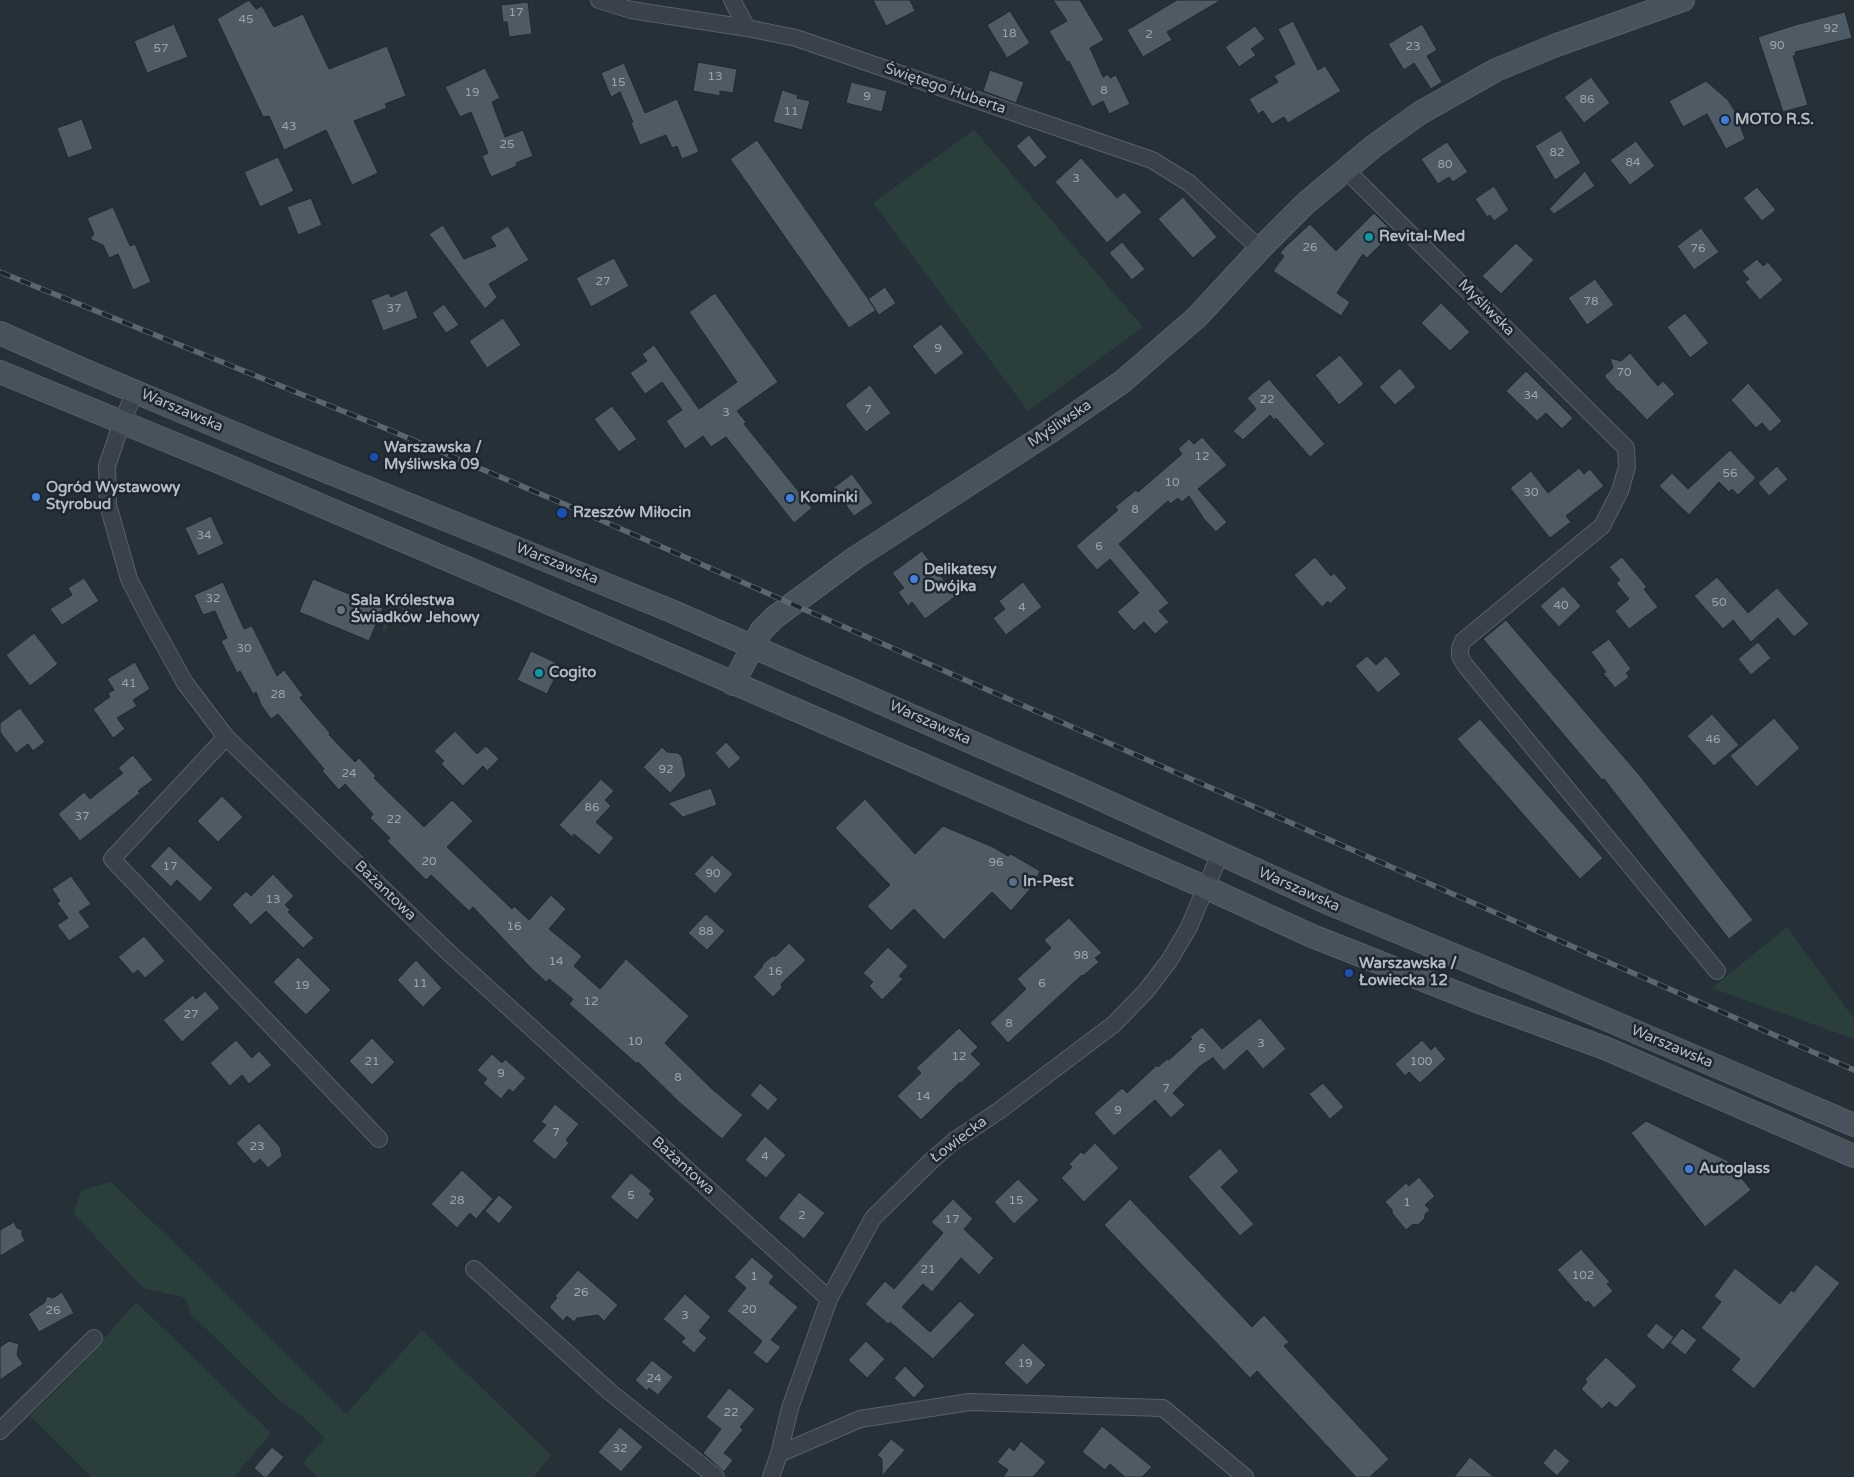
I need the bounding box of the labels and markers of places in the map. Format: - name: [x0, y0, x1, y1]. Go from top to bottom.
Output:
- place label: MOTO R.S.: [1735, 111, 1814, 129]
- marker: MOTO R.S.: [1719, 114, 1731, 126]
- place label: Revital-Med: [1379, 228, 1465, 246]
- marker: Revital-Med: [1363, 231, 1375, 243]
- place label: Warszawska / Myśliwska 09: [384, 439, 482, 474]
- marker: Warszawska / Myśliwska 09: [368, 451, 380, 463]
- place label: Ogród Wystawowy Styrobud: [46, 479, 180, 514]
- place label: Kominki: [800, 489, 858, 507]
- marker: Ogród Wystawowy Styrobud: [30, 491, 42, 503]
- marker: Kominki: [784, 492, 796, 504]
- place label: Rzeszów Miłocin: [573, 504, 691, 522]
- marker: Rzeszów Miłocin: [555, 506, 569, 520]
- place label: Delikatesy Dwójka: [924, 561, 997, 596]
- marker: Delikatesy Dwójka: [908, 573, 920, 585]
- place label: Sala Królestwa Świadków Jehowy: [351, 592, 480, 627]
- marker: Sala Królestwa Świadków Jehowy: [335, 604, 347, 616]
- place label: Cogito: [549, 664, 596, 682]
- marker: Cogito: [533, 667, 545, 679]
- place label: In-Pest: [1023, 873, 1074, 891]
- marker: In-Pest: [1007, 876, 1019, 888]
- place label: Warszawska / Łowiecka 12: [1359, 955, 1457, 990]
- marker: Warszawska / Łowiecka 12: [1343, 967, 1355, 979]
- place label: Autoglass: [1699, 1160, 1770, 1178]
- marker: Autoglass: [1683, 1163, 1695, 1175]

